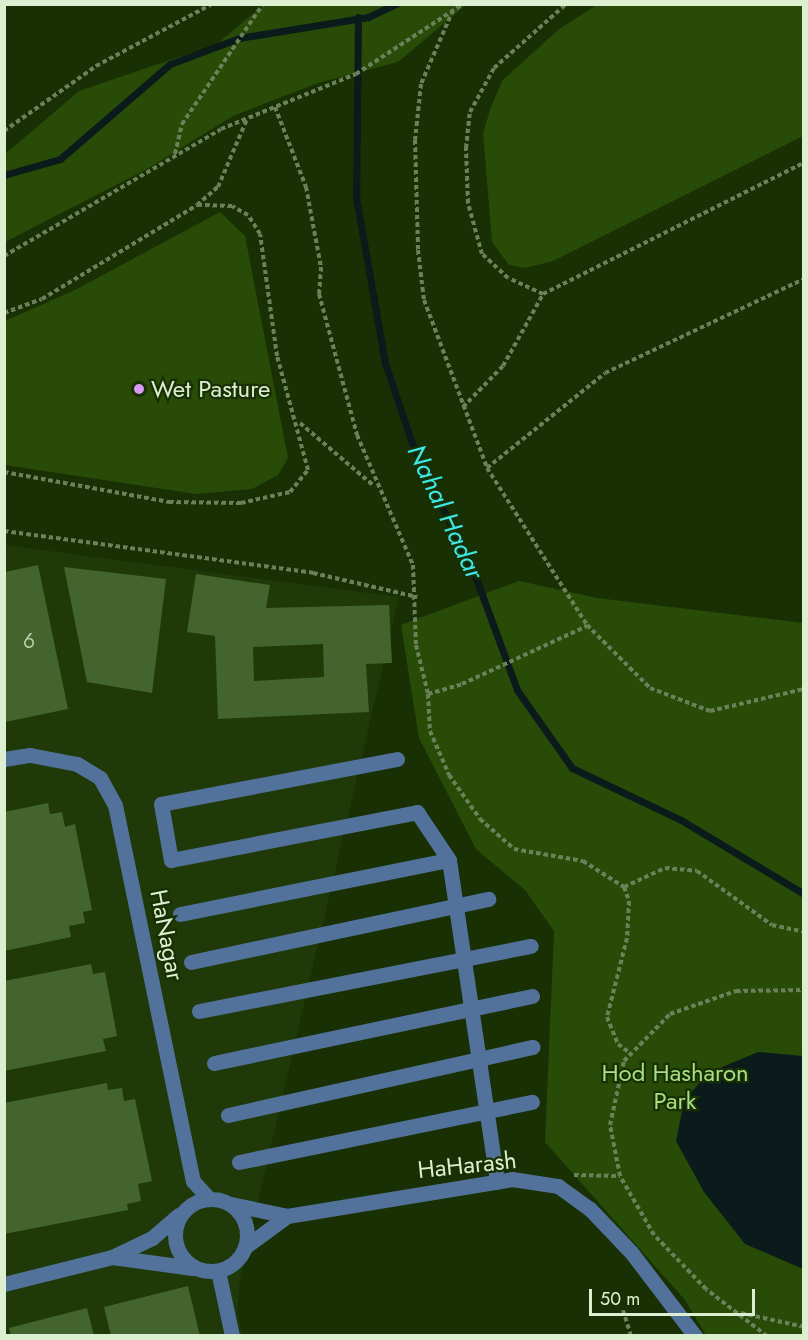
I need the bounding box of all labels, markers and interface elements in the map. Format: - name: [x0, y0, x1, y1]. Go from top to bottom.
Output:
- place label: Wet Pasture: [151, 375, 270, 403]
- marker: Wet Pasture: [132, 382, 146, 396]
- water label: Nahal Hadar: [400, 440, 490, 584]
- house number: 6: [23, 628, 35, 654]
- street label: HaNagar: [144, 887, 190, 983]
- park label: Hod Hasharon Park: [601, 1059, 749, 1115]
- street label: HaHarash: [416, 1145, 518, 1185]
- scale bar: [592, 1277, 758, 1315]
- text: 50 m: [600, 1286, 640, 1312]

